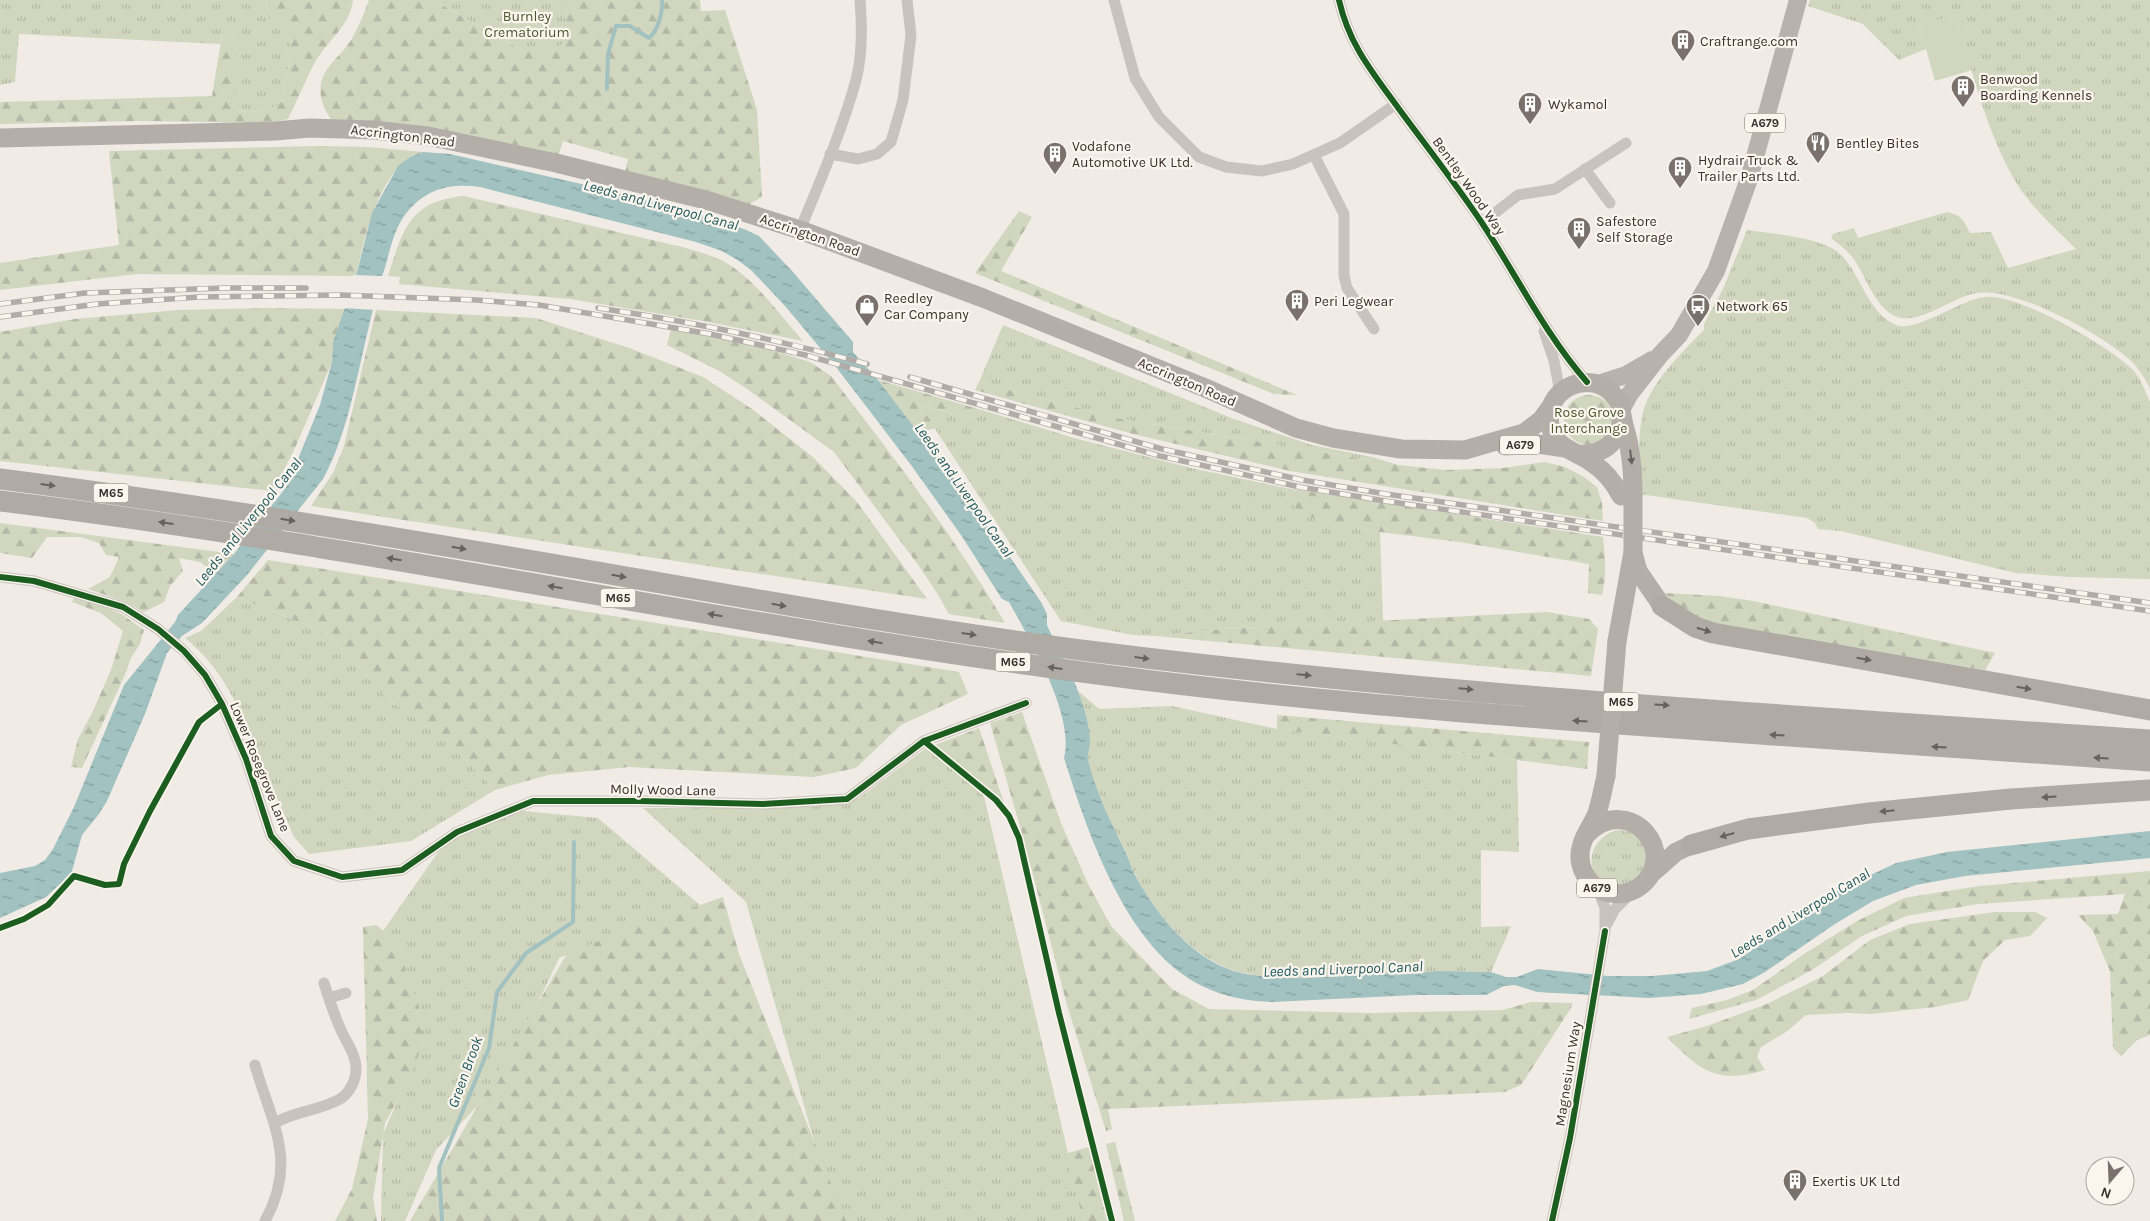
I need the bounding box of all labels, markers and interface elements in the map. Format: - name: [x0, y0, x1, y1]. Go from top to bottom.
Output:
- park label: Burnley Crematorium: [484, 8, 570, 41]
- building icon: Craftrange.com: [1670, 28, 1696, 62]
- place label: Craftrange.com: [1700, 33, 1798, 50]
- place label: Benwood Boarding Kennels: [1980, 71, 2092, 104]
- building icon: Benwood Boarding Kennels: [1950, 74, 1976, 108]
- building icon: Wykamol: [1517, 91, 1543, 125]
- place label: Wykamol: [1548, 96, 1607, 113]
- road number: A679: [1745, 114, 1785, 132]
- street label: Accrington Road: [350, 121, 456, 151]
- restaurant icon: Bentley Bites: [1805, 130, 1831, 164]
- street label: Bentley Wood Way: [1429, 134, 1509, 239]
- place label: Bentley Bites: [1836, 135, 1919, 152]
- place label: Vodafone Automotive UK Ltd.: [1072, 138, 1193, 171]
- building icon: Vodafone Automotive UK Ltd.: [1042, 141, 1068, 175]
- place label: Hydrair Truck & Trailer Parts Ltd.: [1698, 152, 1800, 185]
- building icon: Hydrair Truck & Trailer Parts Ltd.: [1667, 155, 1693, 189]
- water label: Leeds and Liverpool Canal: [582, 176, 741, 234]
- street label: Accrington Road: [758, 210, 862, 260]
- place label: Safestore Self Storage: [1596, 213, 1673, 246]
- building icon: Safestore Self Storage: [1566, 216, 1592, 250]
- building icon: Peri Legwear: [1284, 288, 1310, 322]
- place label: Reedley Car Company: [884, 290, 969, 323]
- shop icon: Reedley Car Company: [854, 293, 880, 327]
- place label: Peri Legwear: [1314, 293, 1394, 310]
- bus stop icon: Network 65: [1685, 293, 1711, 327]
- place label: Network 65: [1716, 298, 1788, 315]
- street label: Accrington Road: [1135, 354, 1239, 410]
- park label: Rose Grove Interchange: [1551, 404, 1627, 437]
- water label: Leeds and Liverpool Canal: [911, 419, 1017, 561]
- road number: A679: [1500, 436, 1540, 454]
- one-way arrow: [1627, 449, 1635, 465]
- water label: Leeds and Liverpool Canal: [191, 454, 305, 590]
- one-way arrow: [41, 481, 57, 489]
- road number: M65: [94, 483, 128, 502]
- one-way arrow: [280, 516, 296, 524]
- one-way arrow: [158, 519, 174, 527]
- one-way arrow: [452, 545, 468, 553]
- one-way arrow: [386, 555, 402, 563]
- one-way arrow: [612, 572, 627, 580]
- one-way arrow: [546, 582, 562, 590]
- road number: M65: [600, 588, 636, 608]
- one-way arrow: [772, 601, 788, 609]
- one-way arrow: [706, 611, 722, 619]
- one-way arrow: [1697, 626, 1712, 634]
- one-way arrow: [961, 631, 977, 639]
- one-way arrow: [866, 638, 882, 646]
- road number: M65: [996, 652, 1030, 672]
- one-way arrow: [1134, 654, 1150, 662]
- one-way arrow: [1856, 656, 1872, 664]
- one-way arrow: [1047, 664, 1063, 672]
- one-way arrow: [1296, 671, 1312, 679]
- one-way arrow: [2016, 684, 2031, 692]
- one-way arrow: [1458, 686, 1474, 694]
- road number: M65: [1604, 692, 1638, 712]
- street label: Lower Rosegrove Lane: [226, 699, 294, 835]
- one-way arrow: [1655, 702, 1671, 710]
- one-way arrow: [1572, 716, 1588, 724]
- one-way arrow: [1769, 731, 1785, 739]
- one-way arrow: [1931, 743, 1947, 751]
- one-way arrow: [2093, 753, 2109, 761]
- street label: Molly Wood Lane: [610, 781, 716, 799]
- one-way arrow: [2041, 793, 2057, 801]
- one-way arrow: [1879, 807, 1895, 815]
- one-way arrow: [1719, 831, 1734, 839]
- water label: Leeds and Liverpool Canal: [1727, 864, 1873, 962]
- road number: A679: [1577, 878, 1617, 898]
- water label: Leeds and Liverpool Canal: [1263, 957, 1423, 981]
- street label: Magnesium Way: [1551, 1020, 1585, 1128]
- water label: Green Brook: [444, 1033, 486, 1110]
- north arrow: [2085, 1156, 2135, 1206]
- building icon: Exertis UK Ltd: [1782, 1168, 1808, 1202]
- place label: Exertis UK Ltd: [1812, 1173, 1900, 1190]
- text: N: [2098, 1183, 2113, 1202]

